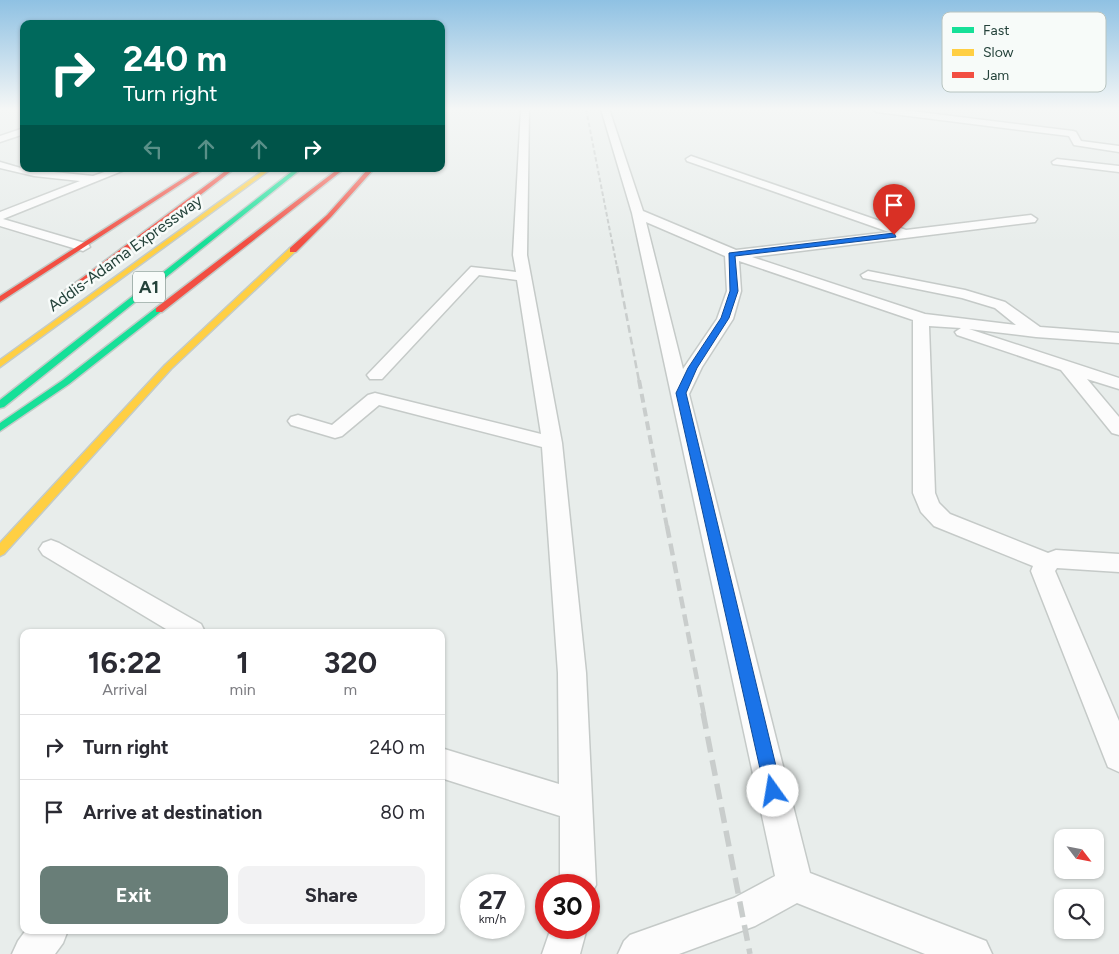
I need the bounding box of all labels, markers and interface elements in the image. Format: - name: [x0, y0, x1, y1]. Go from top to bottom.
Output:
- legend: [942, 12, 1106, 92]
- text: Fast: [983, 22, 1009, 39]
- text: 240 m: [123, 38, 227, 80]
- icon: right: [40, 40, 105, 105]
- text: Slow: [983, 44, 1014, 61]
- text: Jam: [983, 67, 1009, 84]
- text: Turn right: [123, 80, 218, 107]
- icon: left: [139, 135, 167, 163]
- icon: ahead: [192, 135, 220, 163]
- icon: ahead: [245, 135, 273, 163]
- icon: right: [298, 135, 326, 163]
- pin: [873, 184, 915, 235]
- street label: Addis-Adama Expressway: [44, 190, 206, 315]
- icon: arrive: [880, 191, 908, 219]
- road number: A1: [133, 272, 165, 302]
- text: 16:22: [88, 644, 162, 681]
- text: 1: [236, 644, 249, 681]
- text: 320: [324, 644, 377, 681]
- text: Arrival: [102, 680, 147, 699]
- text: min: [230, 680, 256, 699]
- text: m: [344, 680, 357, 699]
- icon: right: [40, 733, 68, 761]
- text: Turn right: [83, 736, 169, 759]
- text: 240 m: [370, 736, 425, 759]
- position arrow: [746, 764, 798, 816]
- icon: arrive: [40, 798, 68, 826]
- text: Arrive at destination: [83, 801, 262, 824]
- text: 80 m: [380, 801, 425, 824]
- north arrow: [1054, 829, 1104, 879]
- map controls: [1054, 829, 1104, 939]
- button: Exit: [40, 866, 228, 924]
- button: Share: [238, 866, 425, 924]
- speed limit sign: 30: [535, 874, 600, 939]
- text: 27: [478, 885, 507, 915]
- button: search: [1054, 889, 1104, 939]
- text: km/h: [479, 912, 506, 926]

